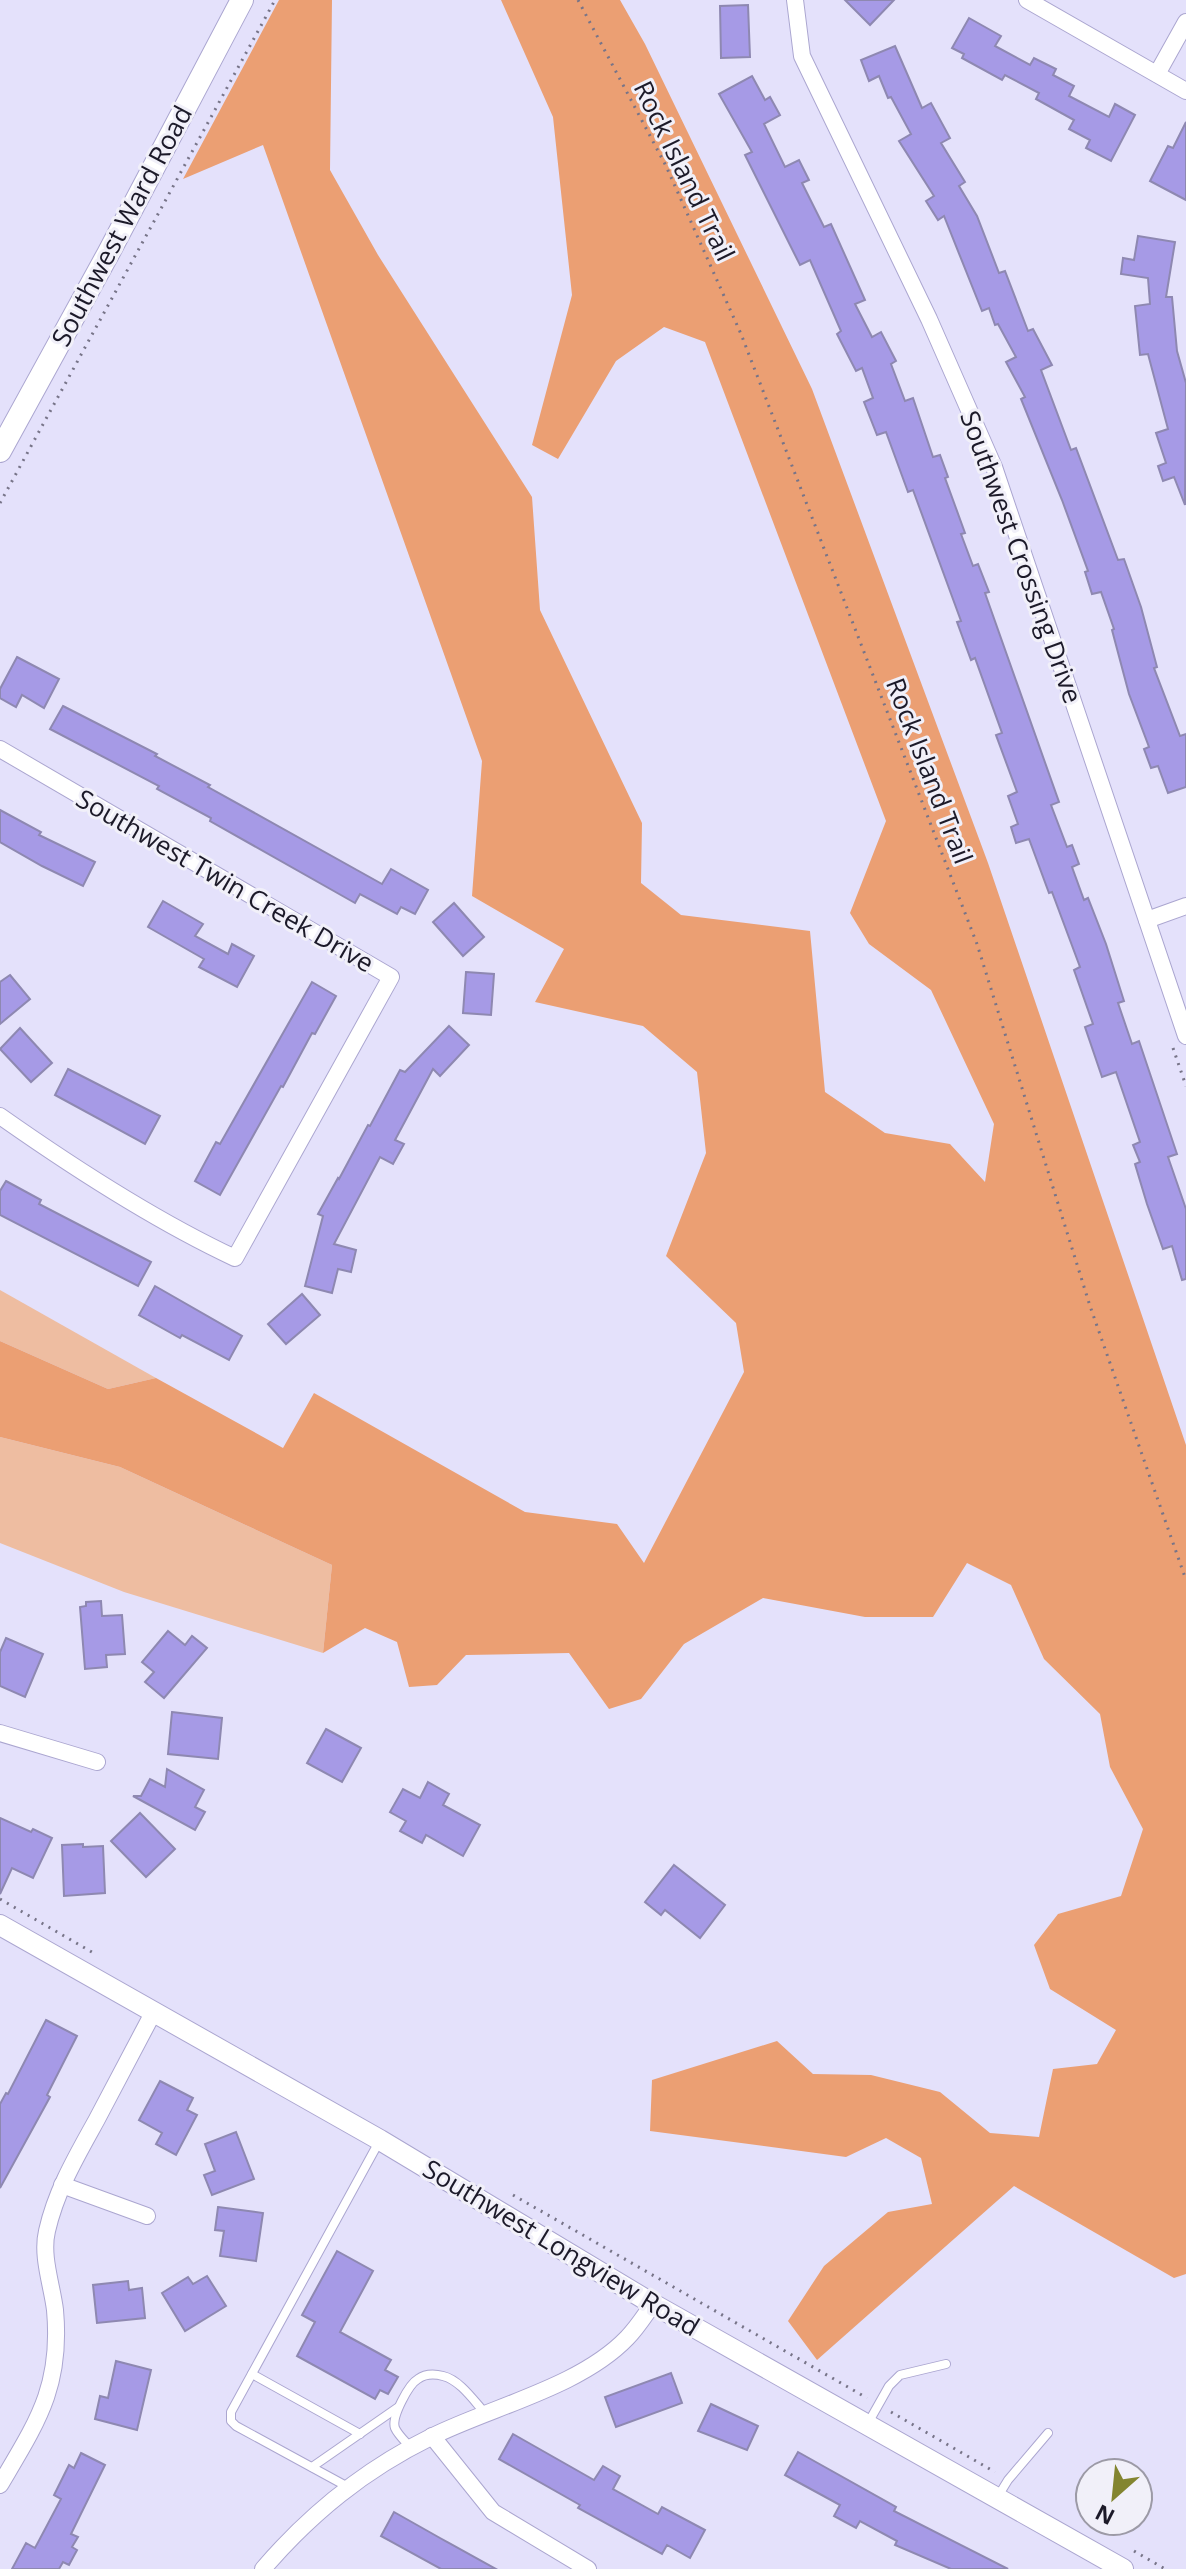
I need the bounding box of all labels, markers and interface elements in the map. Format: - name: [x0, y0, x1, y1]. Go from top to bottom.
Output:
- street label: Rock Island Trail: [626, 74, 744, 267]
- street label: Southwest Ward Road: [42, 99, 200, 352]
- street label: Southwest Crossing Drive: [952, 405, 1092, 708]
- street label: Rock Island Trail: [878, 673, 982, 869]
- street label: Southwest Twin Creek Drive: [70, 780, 381, 980]
- street label: Southwest Longview Road: [417, 2150, 706, 2344]
- north arrow: [1074, 2457, 1154, 2537]
- text: N: [1090, 2498, 1119, 2533]

